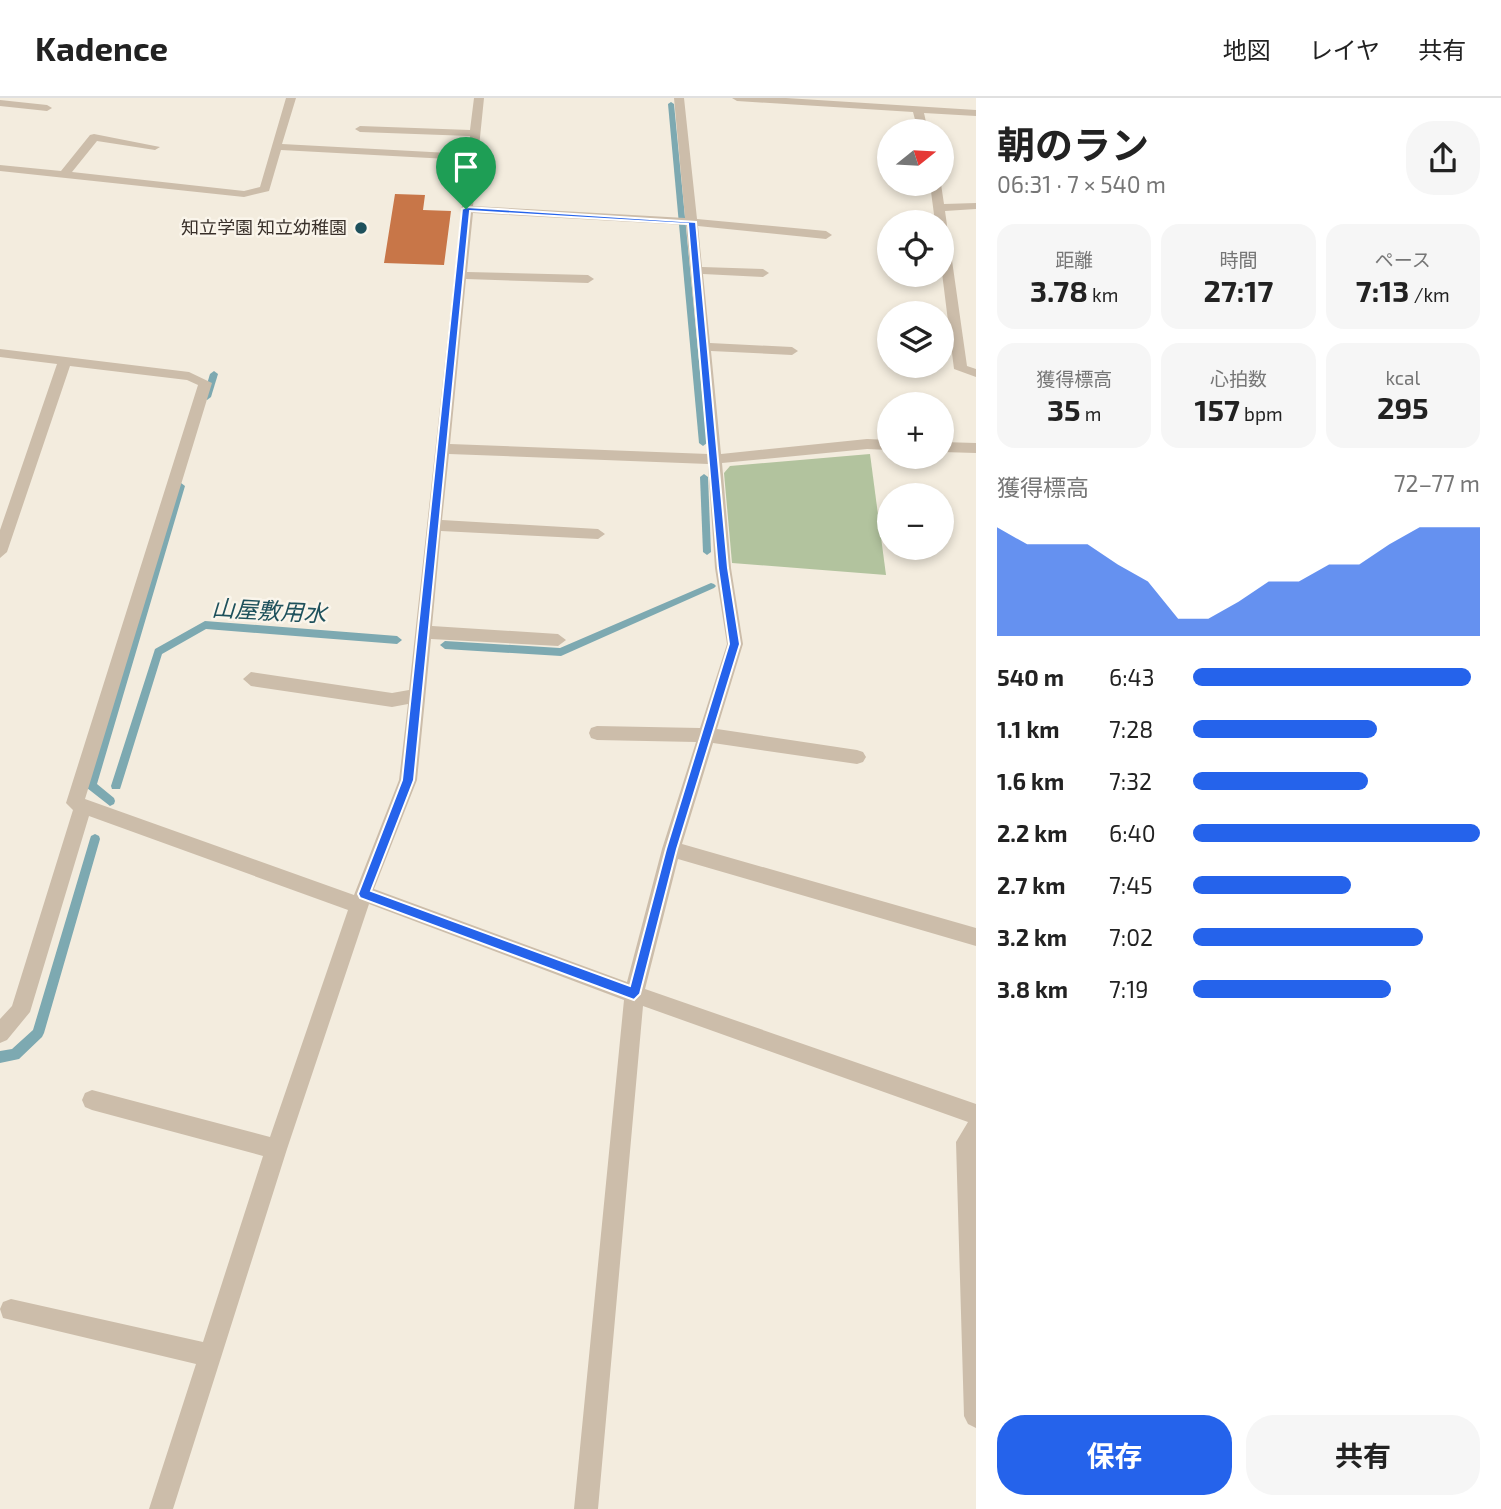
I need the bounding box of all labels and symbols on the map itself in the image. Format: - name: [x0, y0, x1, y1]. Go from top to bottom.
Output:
- north arrow: [877, 119, 954, 196]
- pin: [436, 137, 496, 209]
- place label: 知立学園 知立幼稚園: [181, 216, 347, 238]
- marker: 知立学園 知立幼稚園: [353, 220, 369, 236]
- water label: 山屋敷用水: [211, 593, 330, 627]

